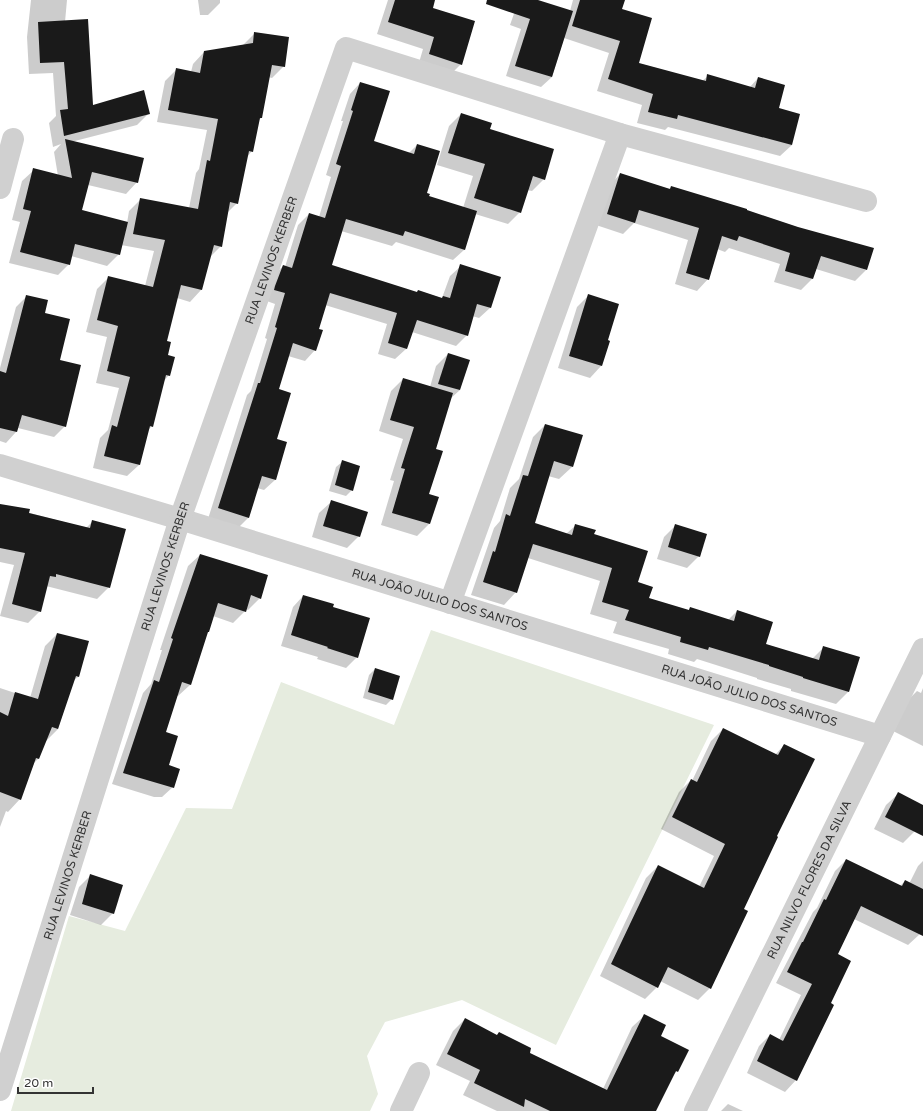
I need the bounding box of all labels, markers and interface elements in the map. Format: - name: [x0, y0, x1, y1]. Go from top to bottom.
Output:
- street label: RUA LEVINOS KERBER: [242, 195, 300, 326]
- street label: RUA LEVINOS KERBER: [138, 500, 192, 633]
- street label: RUA JOÃO JULIO DOS SANTOS: [350, 566, 530, 633]
- street label: RUA JOÃO JULIO DOS SANTOS: [660, 662, 839, 729]
- street label: RUA NILVO FLORES DA SILVA: [764, 798, 854, 961]
- street label: RUA LEVINOS KERBER: [41, 809, 95, 942]
- scale bar: [18, 1069, 93, 1095]
- text: 20 m: [24, 1076, 53, 1090]

